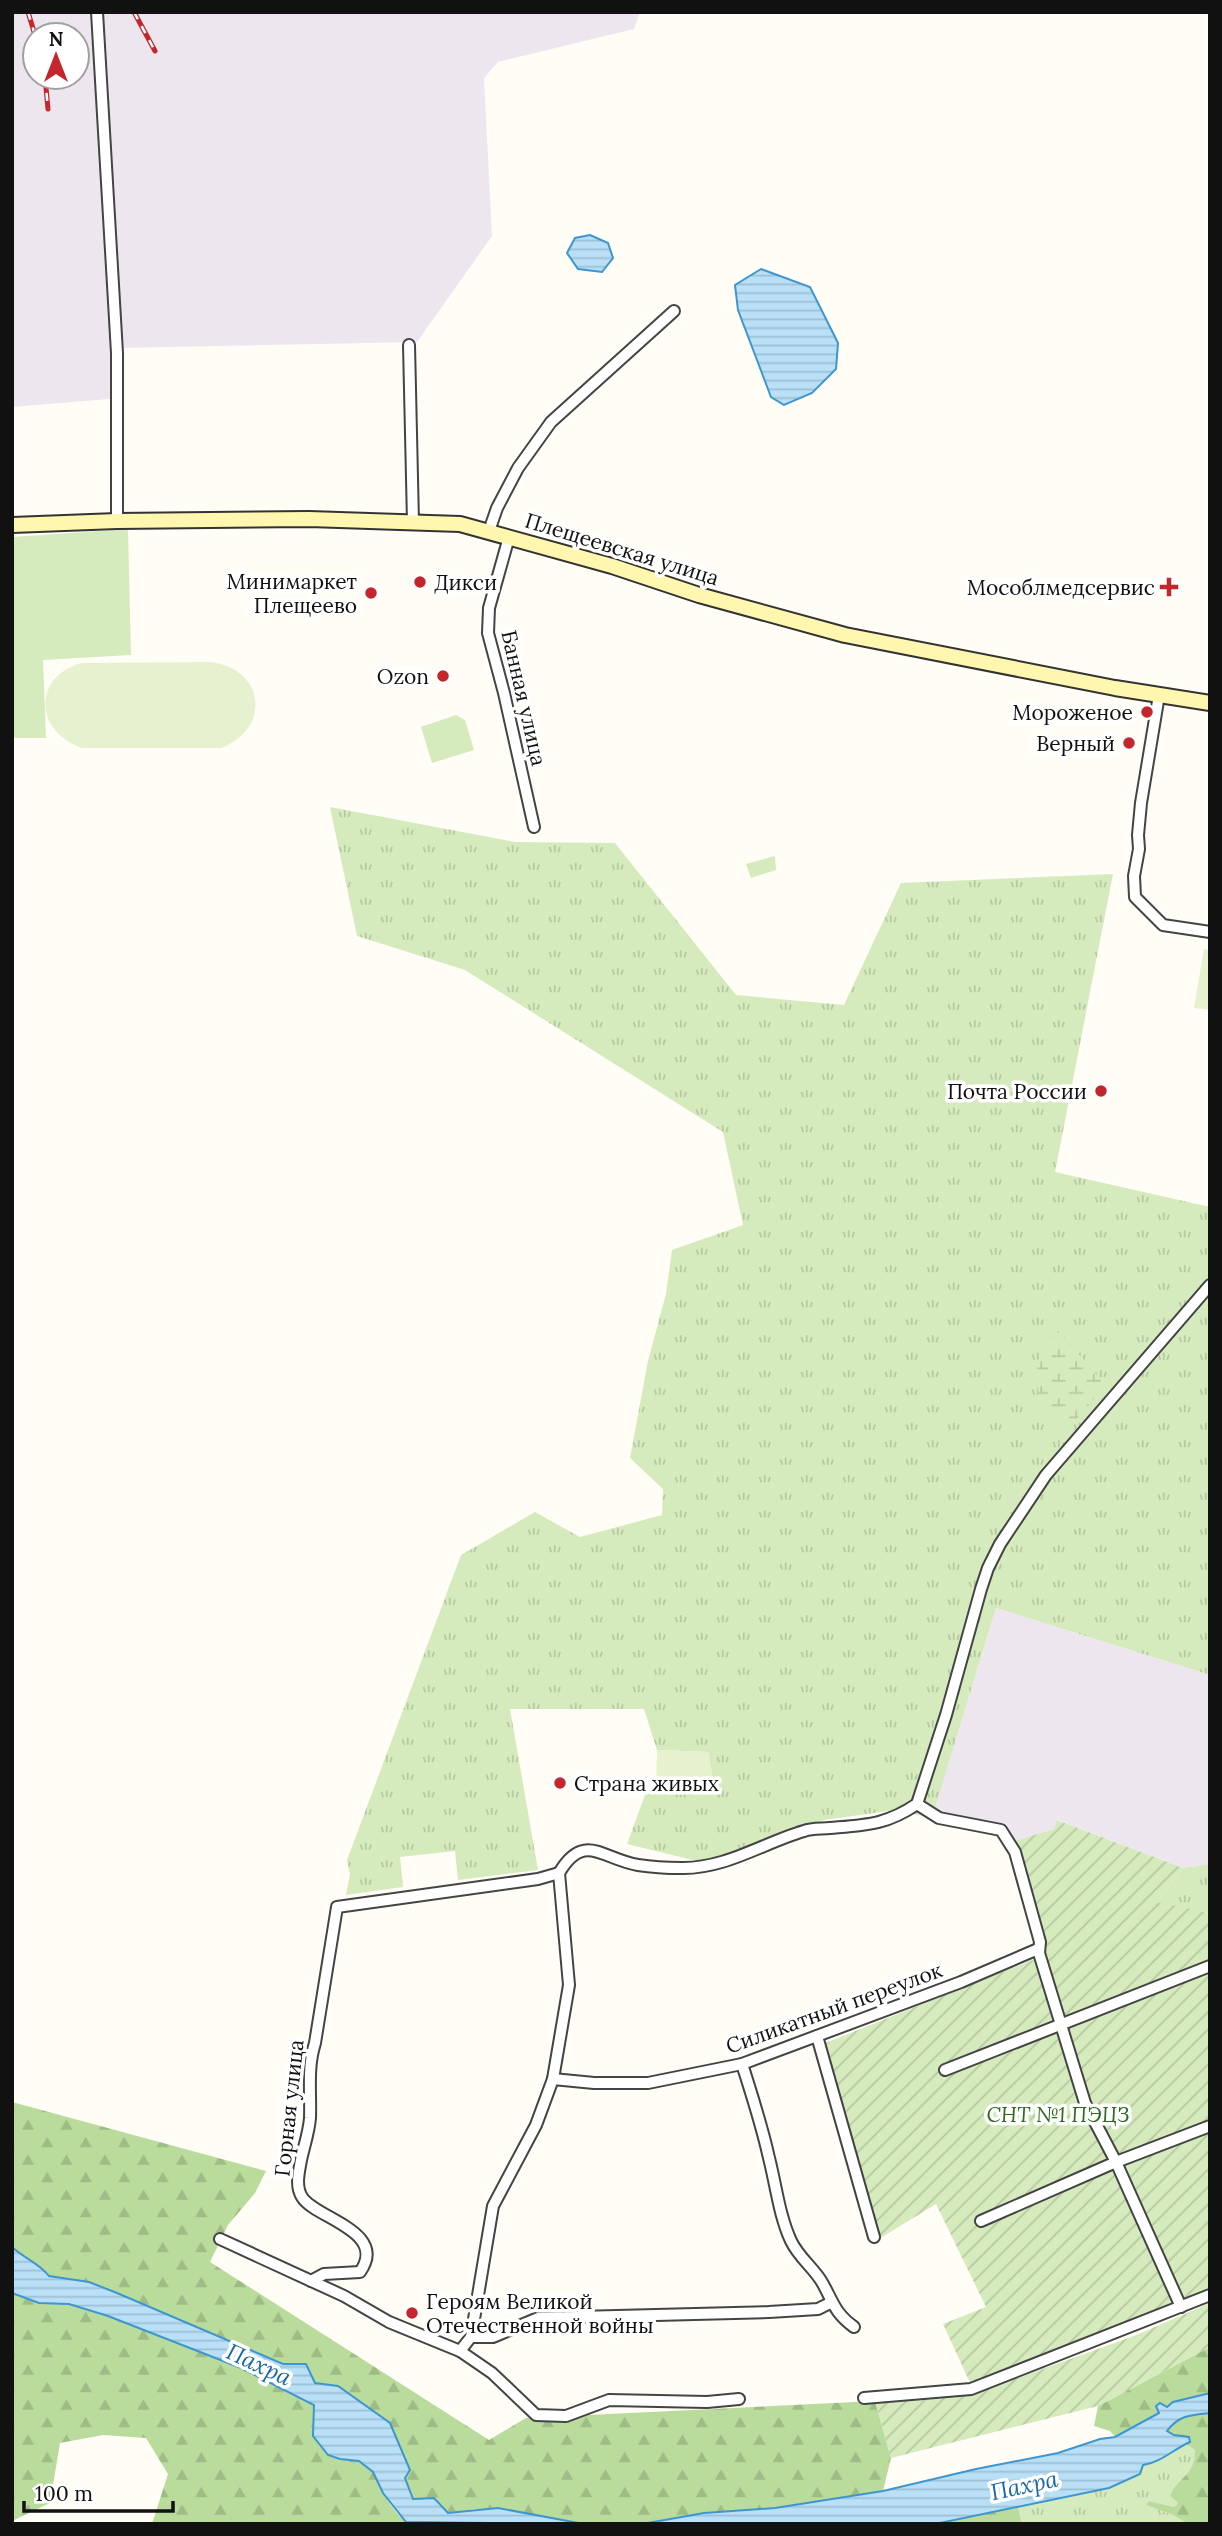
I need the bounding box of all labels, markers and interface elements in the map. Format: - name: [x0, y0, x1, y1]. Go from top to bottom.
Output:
- north arrow: [21, 21, 91, 91]
- text: N: [49, 27, 64, 51]
- street label: Плещеевская улица: [522, 507, 723, 591]
- place label: Минимаркет Плещеево: [227, 568, 357, 619]
- place label: Дикси: [434, 569, 497, 596]
- marker: Дикси: [412, 574, 428, 590]
- place label: Мособлмедсервис: [967, 574, 1155, 601]
- marker: Мособлмедсервис: [1161, 579, 1177, 595]
- marker: Минимаркет Плещеево: [363, 585, 379, 601]
- street label: Банная улица: [495, 628, 553, 769]
- place label: Ozon: [377, 663, 429, 690]
- marker: Ozon: [435, 668, 451, 684]
- place label: Мороженое: [1012, 699, 1133, 726]
- marker: Мороженое: [1139, 704, 1155, 720]
- place label: Верный: [1036, 730, 1115, 757]
- marker: Верный: [1121, 735, 1137, 751]
- place label: Почта России: [947, 1078, 1087, 1105]
- marker: Почта России: [1093, 1083, 1109, 1099]
- place label: Страна живых: [574, 1770, 719, 1797]
- marker: Страна живых: [552, 1775, 568, 1791]
- street label: Силикатный переулок: [722, 1956, 947, 2060]
- street label: Горная улица: [268, 2038, 310, 2178]
- park label: СНТ №1 ПЭЦЗ: [986, 2101, 1130, 2128]
- place label: Героям Великой Отечественной войны: [426, 2288, 653, 2339]
- marker: Героям Великой Отечественной войны: [404, 2305, 420, 2321]
- water label: Пахра: [222, 2336, 296, 2392]
- water label: Пахра: [988, 2464, 1061, 2506]
- scale bar: [24, 2470, 173, 2514]
- text: 100 m: [35, 2480, 93, 2507]

